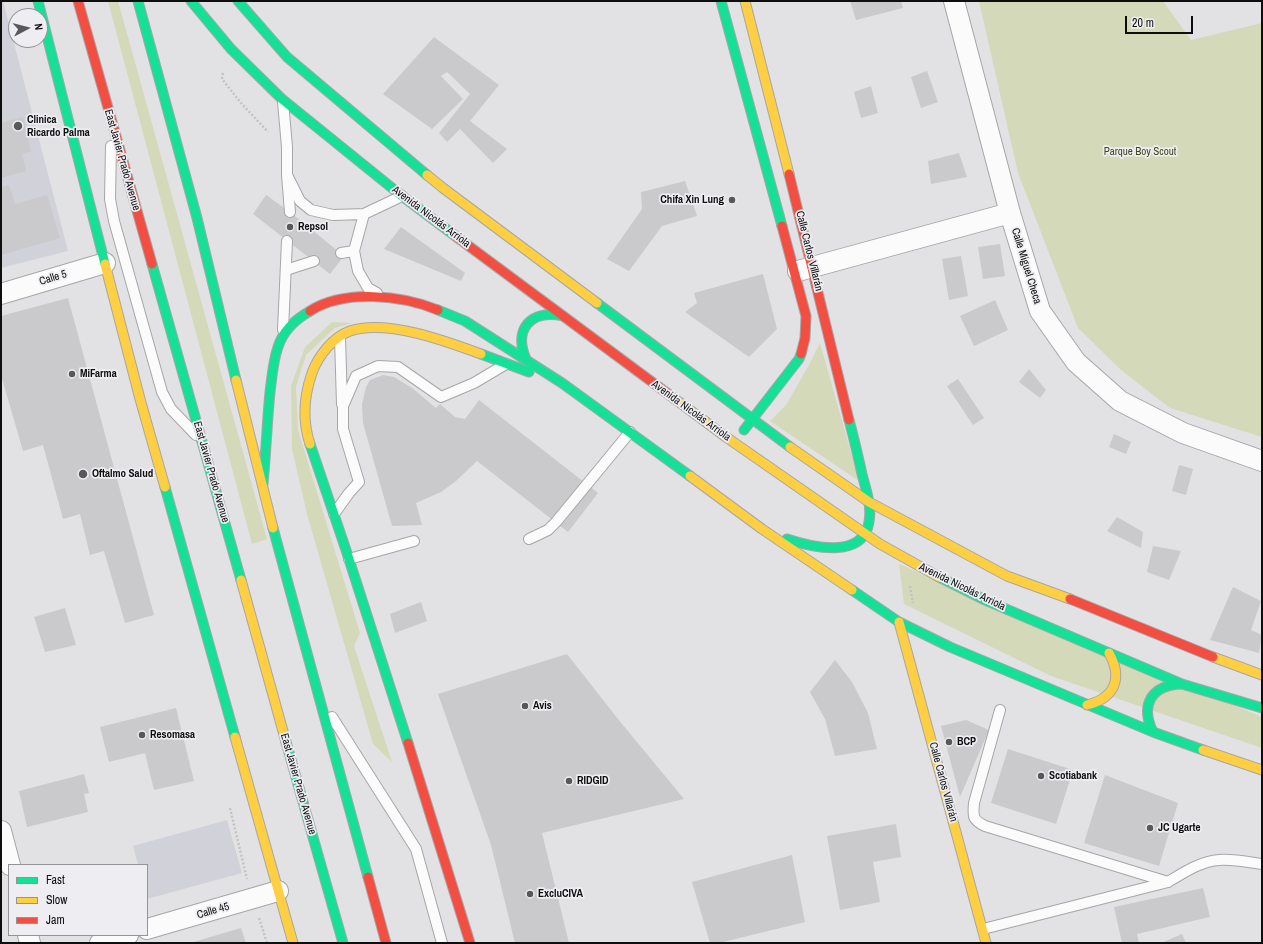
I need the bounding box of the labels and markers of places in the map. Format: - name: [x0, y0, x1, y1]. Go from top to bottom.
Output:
- place label: Clinica Ricardo Palma: [27, 113, 90, 139]
- marker: Clinica Ricardo Palma: [12, 120, 24, 132]
- place label: Chifa Xin Lung: [660, 193, 724, 207]
- marker: Chifa Xin Lung: [727, 195, 737, 205]
- place label: Repsol: [298, 220, 328, 234]
- marker: Repsol: [285, 222, 295, 232]
- place label: MiFarma: [80, 367, 117, 381]
- marker: MiFarma: [67, 369, 77, 379]
- place label: Oftalmo Salud: [92, 467, 153, 481]
- marker: Oftalmo Salud: [77, 468, 89, 480]
- place label: Avis: [533, 699, 552, 713]
- marker: Avis: [520, 701, 530, 711]
- place label: Resomasa: [150, 728, 195, 742]
- marker: Resomasa: [137, 730, 147, 740]
- place label: BCP: [957, 735, 976, 749]
- marker: BCP: [944, 737, 954, 747]
- place label: Scotiabank: [1049, 769, 1097, 783]
- marker: Scotiabank: [1036, 771, 1046, 781]
- place label: RIDGID: [577, 774, 609, 788]
- marker: RIDGID: [564, 776, 574, 786]
- place label: JC Ugarte: [1158, 821, 1201, 835]
- marker: JC Ugarte: [1145, 823, 1155, 833]
- place label: ExcluCIVA: [538, 887, 583, 901]
- marker: ExcluCIVA: [525, 889, 535, 899]

